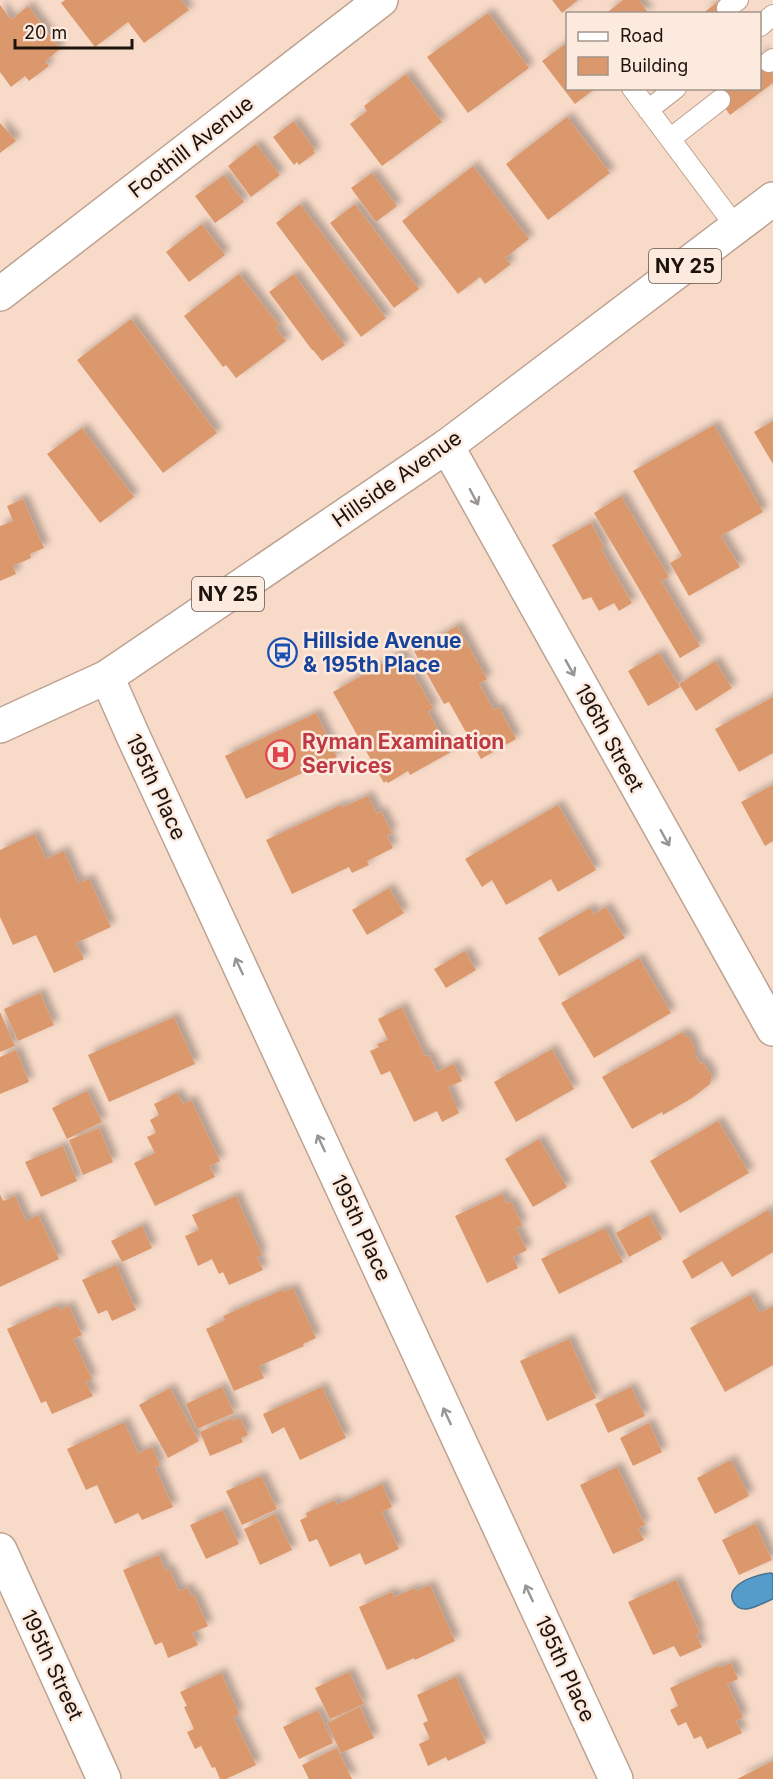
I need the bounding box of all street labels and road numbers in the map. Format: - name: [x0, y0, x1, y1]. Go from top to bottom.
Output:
- street label: Foothill Avenue: [124, 90, 258, 203]
- road number: NY 25: [649, 249, 721, 283]
- street label: Hillside Avenue: [327, 425, 466, 532]
- road number: NY 25: [192, 577, 264, 611]
- street label: 196th Street: [570, 680, 649, 796]
- street label: 195th Place: [121, 730, 192, 844]
- street label: 195th Place: [326, 1171, 397, 1285]
- street label: 195th Street: [16, 1606, 89, 1724]
- street label: 195th Place: [530, 1612, 601, 1726]

